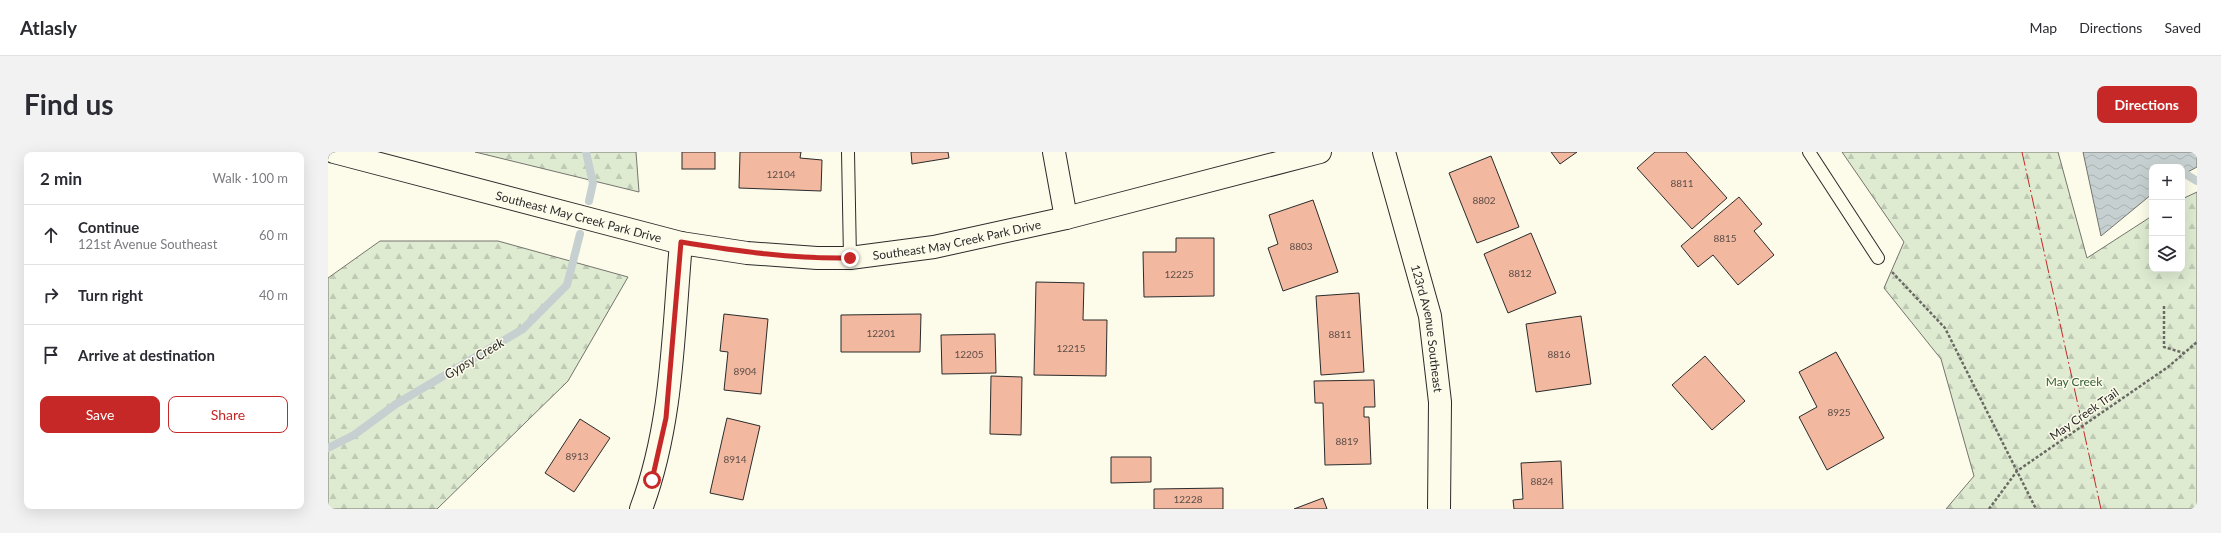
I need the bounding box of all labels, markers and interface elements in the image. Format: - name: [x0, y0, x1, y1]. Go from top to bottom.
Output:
- text: Atlasly: [20, 16, 77, 39]
- text: Map: [2030, 19, 2057, 36]
- text: Directions: [2079, 19, 2142, 36]
- text: Saved: [2164, 19, 2201, 36]
- button: Directions: [2097, 86, 2197, 123]
- text: Find us: [24, 87, 114, 121]
- map controls: [2149, 164, 2185, 272]
- button: +: [2149, 164, 2185, 200]
- text: 2 min: [40, 168, 82, 189]
- house number: 12104: [766, 168, 796, 180]
- text: Walk · 100 m: [212, 170, 288, 186]
- house number: 8811: [1670, 177, 1694, 189]
- street label: Southeast May Creek Park Drive: [494, 187, 663, 245]
- house number: 8802: [1472, 194, 1496, 206]
- button: −: [2149, 200, 2185, 236]
- street label: Southeast May Creek Park Drive: [872, 216, 1042, 262]
- text: Continue: [78, 218, 139, 236]
- icon: ahead: [40, 224, 62, 246]
- text: 60 m: [259, 227, 288, 243]
- house number: 8815: [1713, 232, 1737, 244]
- text: 121st Avenue Southeast: [78, 236, 217, 252]
- button: layers: [2149, 236, 2185, 272]
- house number: 8803: [1289, 240, 1313, 252]
- route end: [841, 249, 859, 267]
- street label: 123rd Avenue Southeast: [1408, 263, 1446, 394]
- house number: 8812: [1508, 267, 1532, 279]
- house number: 12225: [1164, 268, 1194, 280]
- icon: right: [40, 284, 62, 306]
- text: Turn right: [78, 286, 143, 304]
- text: 40 m: [259, 287, 288, 303]
- house number: 12201: [866, 327, 896, 339]
- house number: 8811: [1328, 328, 1352, 340]
- water label: Gypsy Creek: [441, 334, 507, 382]
- house number: 12215: [1056, 342, 1086, 354]
- icon: arrive: [40, 344, 62, 366]
- text: Arrive at destination: [78, 346, 215, 364]
- house number: 12205: [954, 348, 984, 360]
- house number: 8816: [1547, 348, 1571, 360]
- house number: 8904: [733, 365, 757, 377]
- park label: May Creek: [2046, 374, 2103, 389]
- street label: May Creek Trail: [2047, 385, 2121, 443]
- button: Save: [40, 396, 160, 433]
- button: Share: [168, 396, 288, 433]
- house number: 8925: [1827, 406, 1851, 418]
- house number: 8819: [1335, 435, 1359, 447]
- house number: 8913: [565, 450, 589, 462]
- house number: 8914: [723, 453, 747, 465]
- route start: [643, 471, 661, 489]
- house number: 8824: [1530, 475, 1554, 487]
- house number: 12228: [1173, 493, 1203, 505]

